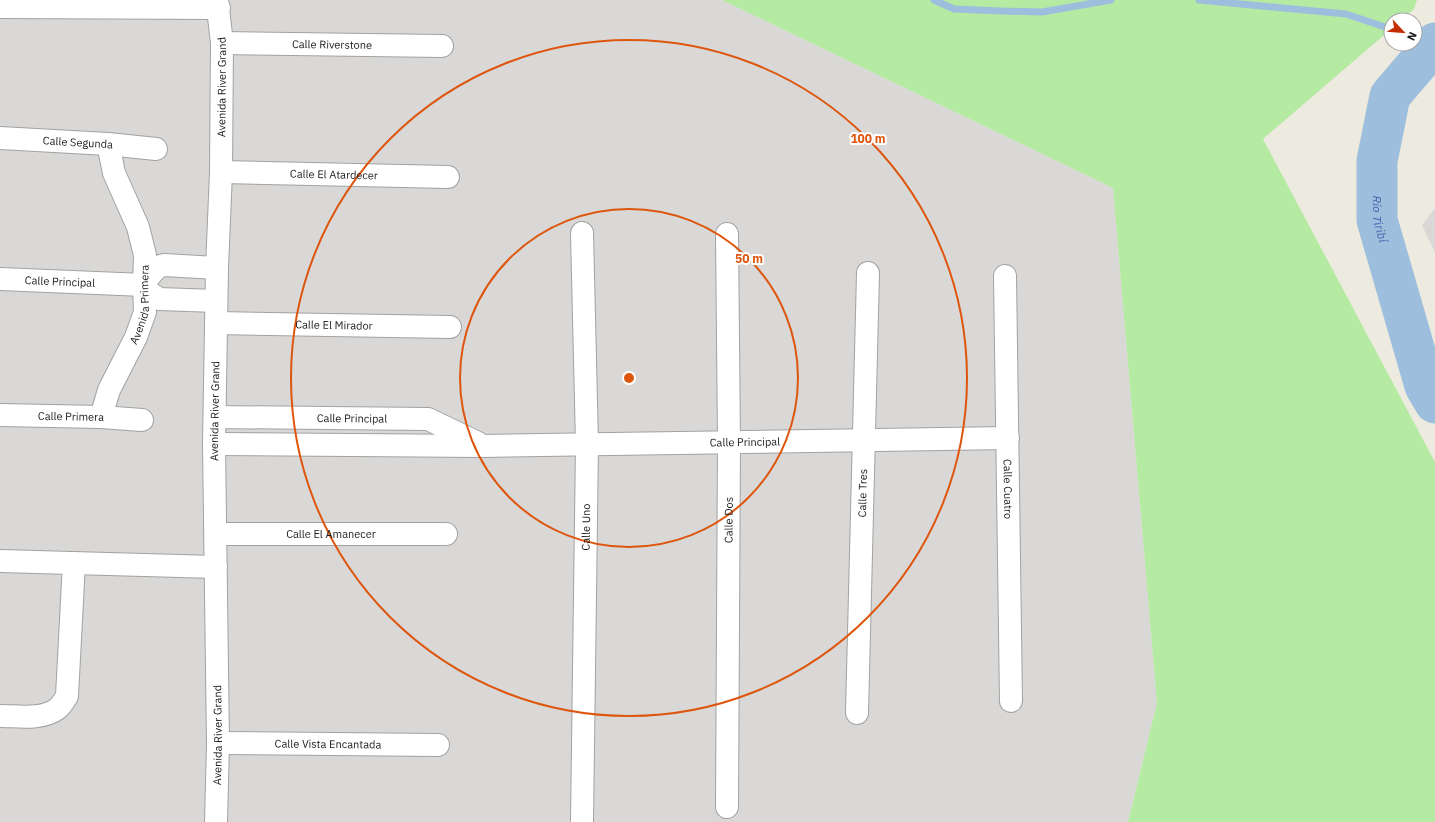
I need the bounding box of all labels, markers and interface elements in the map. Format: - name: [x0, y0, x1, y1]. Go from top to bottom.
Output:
- north arrow: [1383, 12, 1423, 52]
- text: N: [1404, 30, 1420, 43]
- street label: Avenida River Grand: [214, 36, 229, 137]
- street label: Calle Riverstone: [292, 37, 372, 52]
- text: 100 m: [850, 131, 886, 146]
- street label: Calle Segunda: [42, 133, 114, 151]
- street label: Calle El Atardecer: [290, 167, 378, 182]
- water label: Río Tiribí: [1370, 195, 1392, 246]
- text: 50 m: [735, 251, 763, 266]
- street label: Avenida Primera: [127, 264, 152, 347]
- street label: Calle Principal: [24, 273, 95, 290]
- street label: Calle El Mirador: [295, 317, 373, 333]
- street label: Avenida River Grand: [207, 361, 222, 461]
- centre of rings: [622, 371, 636, 385]
- street label: Calle Primera: [38, 409, 105, 424]
- street label: Calle Principal: [317, 411, 387, 426]
- street label: Calle Principal: [710, 434, 780, 450]
- street label: Calle Cuatro: [1001, 459, 1015, 519]
- street label: Calle Tres: [855, 469, 870, 517]
- street label: Calle Dos: [721, 497, 736, 543]
- street label: Calle Uno: [579, 503, 593, 551]
- street label: Calle El Amanecer: [286, 527, 376, 541]
- street label: Avenida River Grand: [210, 685, 225, 785]
- street label: Calle Vista Encantada: [275, 737, 382, 751]

